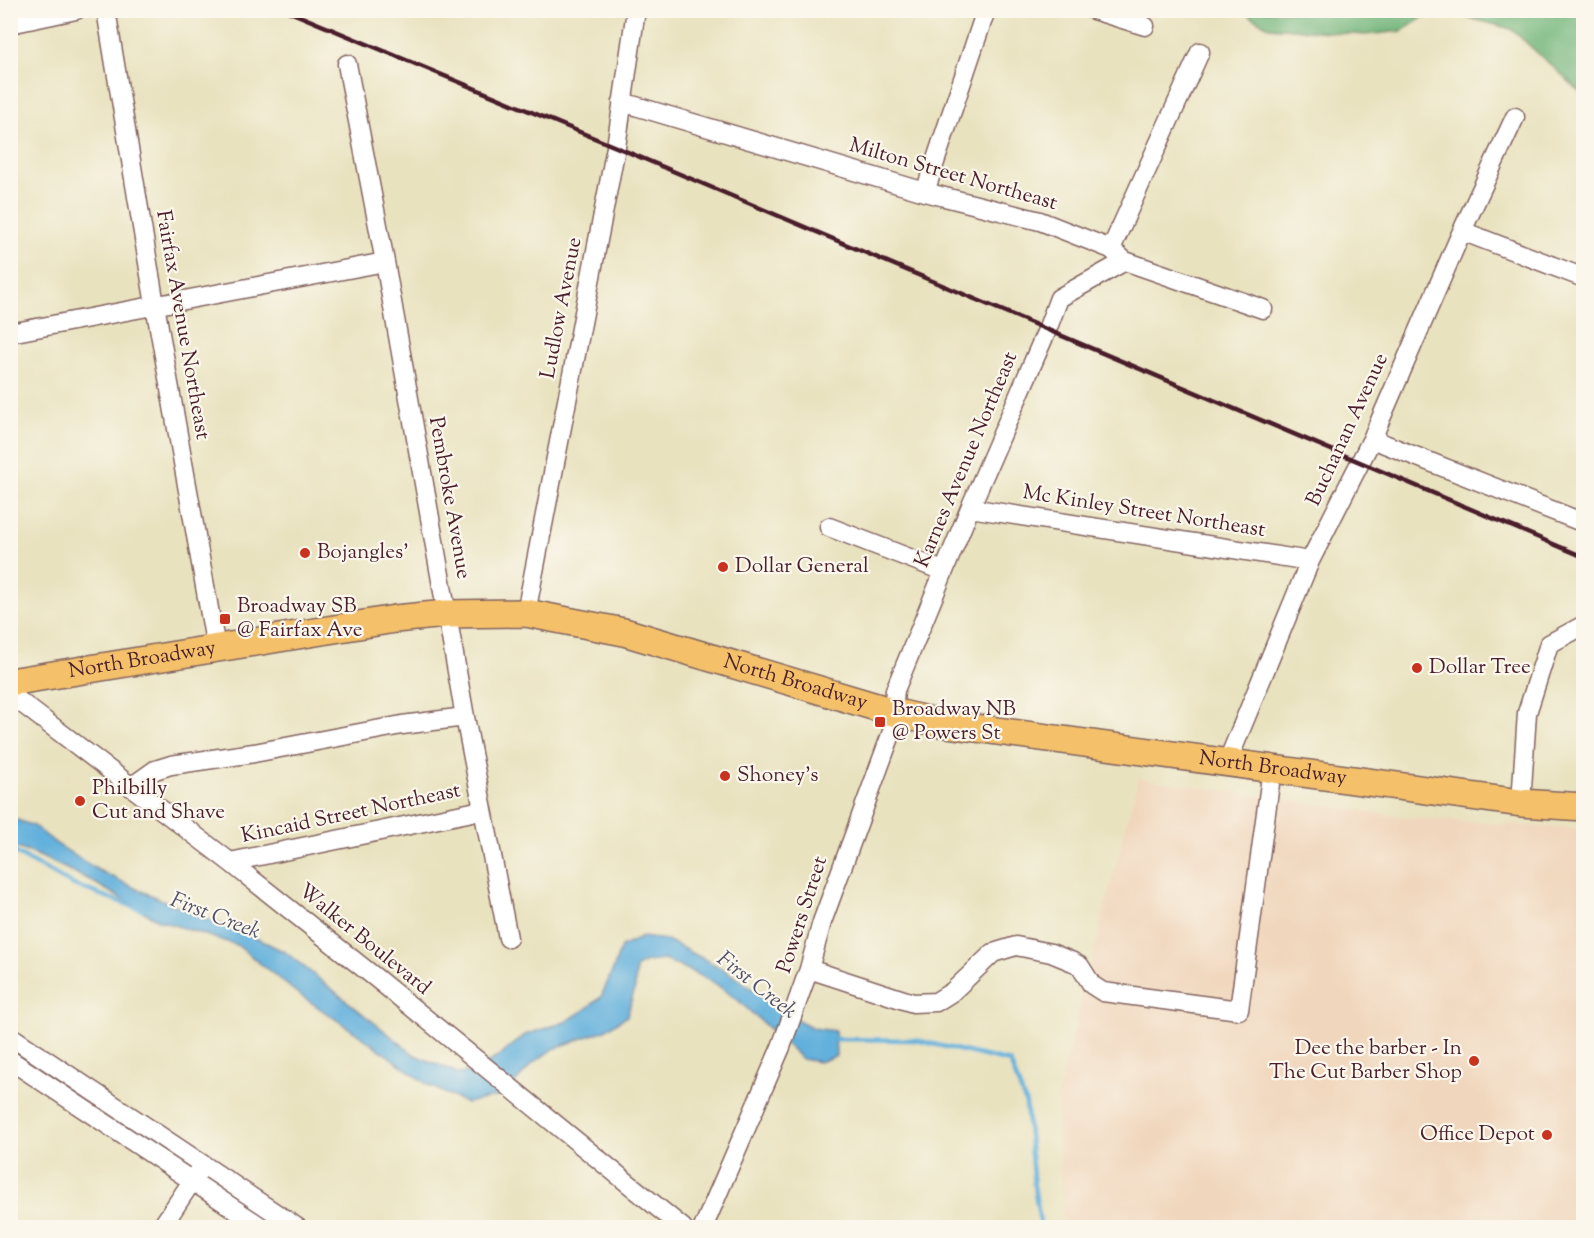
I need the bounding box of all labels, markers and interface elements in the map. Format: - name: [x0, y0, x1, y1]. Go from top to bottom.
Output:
- street label: Milton Street Northeast: [845, 131, 1061, 219]
- street label: Fairfax Avenue Northeast: [147, 208, 217, 442]
- street label: Ludlow Avenue: [534, 235, 590, 381]
- street label: Karnes Avenue Northeast: [908, 347, 1026, 573]
- street label: Buchanan Avenue: [1299, 349, 1397, 511]
- street label: Pembroke Avenue: [420, 415, 478, 581]
- street label: Mc Kinley Street Northeast: [1021, 478, 1267, 546]
- place label: Bojangles': [317, 538, 409, 568]
- marker: Bojangles': [298, 546, 312, 560]
- place label: Dollar General: [735, 552, 869, 582]
- marker: Dollar General: [716, 560, 730, 574]
- place label: Broadway SB @ Fairfax Ave: [237, 592, 362, 646]
- marker: Broadway SB @ Fairfax Ave: [218, 612, 232, 626]
- street label: North Broadway: [66, 633, 219, 687]
- street label: North Broadway: [720, 647, 872, 719]
- place label: Dollar Tree: [1429, 653, 1531, 683]
- marker: Dollar Tree: [1410, 661, 1424, 675]
- place label: Broadway NB @ Powers St: [892, 695, 1016, 749]
- marker: Broadway NB @ Powers St: [873, 715, 887, 729]
- street label: North Broadway: [1197, 744, 1349, 794]
- place label: Shoney's: [737, 761, 818, 791]
- marker: Shoney's: [718, 769, 732, 783]
- place label: Philbilly Cut and Shave: [92, 774, 225, 828]
- street label: Kincaid Street Northeast: [239, 776, 463, 852]
- marker: Philbilly Cut and Shave: [73, 794, 87, 808]
- street label: Powers Street: [770, 853, 836, 977]
- street label: Walker Boulevard: [291, 877, 437, 1003]
- water label: First Creek: [165, 885, 265, 949]
- water label: First Creek: [709, 944, 803, 1028]
- place label: Dee the barber - In The Cut Barber Shop: [1269, 1034, 1462, 1088]
- marker: Dee the barber - In The Cut Barber Shop: [1467, 1054, 1481, 1068]
- place label: Office Depot: [1420, 1120, 1535, 1150]
- marker: Office Depot: [1540, 1128, 1554, 1142]

